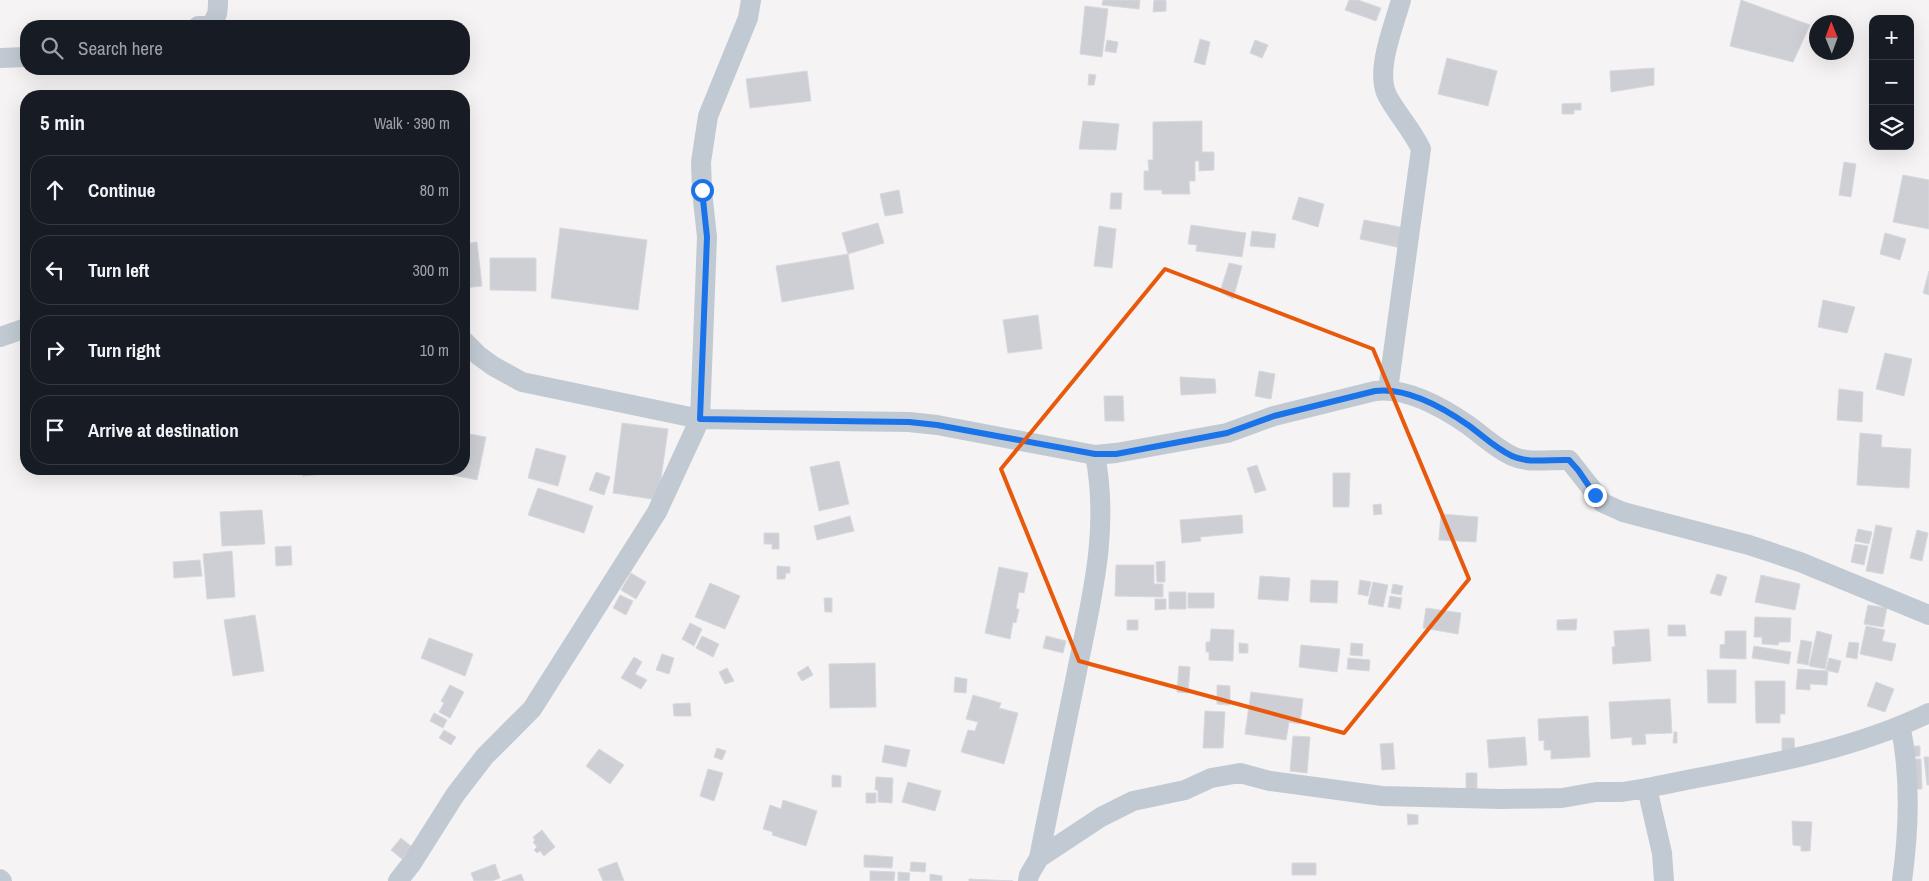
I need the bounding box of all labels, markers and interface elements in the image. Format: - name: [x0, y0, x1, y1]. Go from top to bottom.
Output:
- north arrow: [1809, 15, 1854, 60]
- map controls: [1869, 15, 1914, 150]
- button: +: [1869, 15, 1914, 60]
- search box: [20, 20, 470, 75]
- icon: search: [38, 34, 66, 62]
- text: Search here: [78, 35, 163, 61]
- button: −: [1869, 60, 1914, 105]
- button: layers: [1869, 105, 1914, 150]
- text: 5 min: [40, 108, 85, 137]
- text: Walk · 390 m: [374, 112, 450, 134]
- icon: ahead: [41, 176, 69, 204]
- text: Continue: [88, 177, 156, 203]
- text: 80 m: [420, 179, 449, 201]
- route start: [691, 179, 714, 202]
- icon: left: [41, 256, 69, 284]
- text: Turn left: [88, 257, 149, 283]
- text: 300 m: [413, 259, 449, 281]
- icon: right: [41, 336, 69, 364]
- text: Turn right: [88, 337, 160, 363]
- text: 10 m: [420, 339, 449, 361]
- icon: arrive: [41, 416, 69, 444]
- text: Arrive at destination: [88, 417, 239, 443]
- route end: [1584, 484, 1607, 507]

